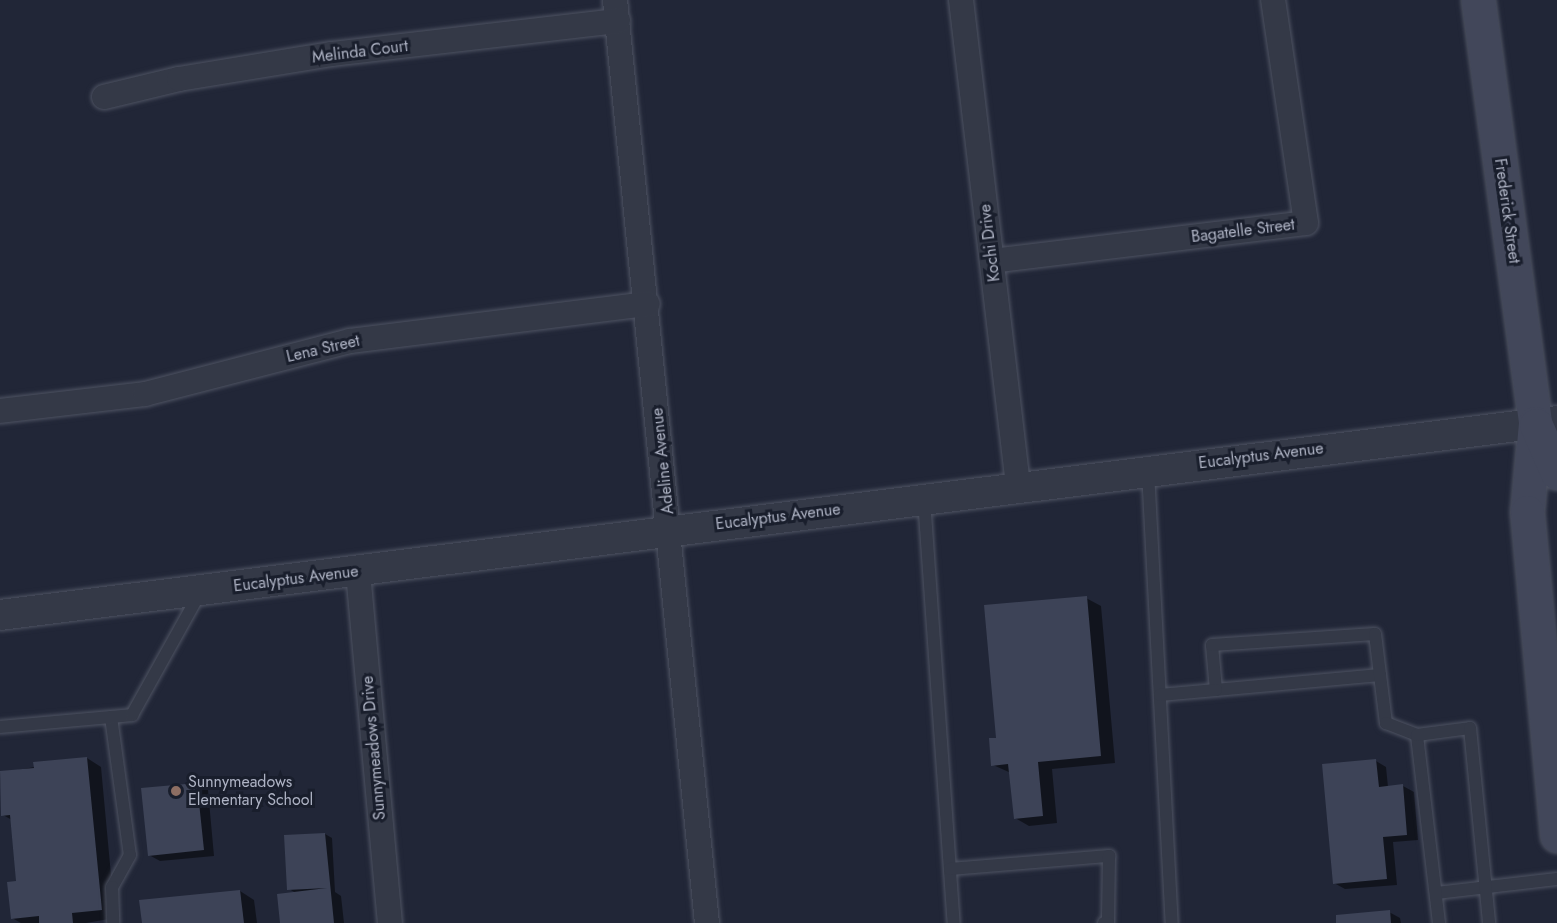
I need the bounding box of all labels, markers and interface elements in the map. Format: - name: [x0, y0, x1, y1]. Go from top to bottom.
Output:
- street label: Melinda Court: [311, 37, 409, 67]
- street label: Frederick Street: [1490, 157, 1524, 265]
- street label: Kochi Drive: [976, 203, 1004, 283]
- street label: Bagatelle Street: [1190, 215, 1296, 247]
- street label: Lena Street: [285, 331, 361, 367]
- street label: Adeline Avenue: [648, 407, 678, 515]
- street label: Eucalyptus Avenue: [1197, 439, 1325, 473]
- street label: Eucalyptus Avenue: [714, 500, 842, 534]
- street label: Eucalyptus Avenue: [232, 562, 360, 596]
- street label: Sunnymeadows Drive: [358, 675, 390, 821]
- place label: Sunnymeadows Elementary School: [188, 772, 313, 810]
- marker: Sunnymeadows Elementary School: [169, 784, 183, 798]

